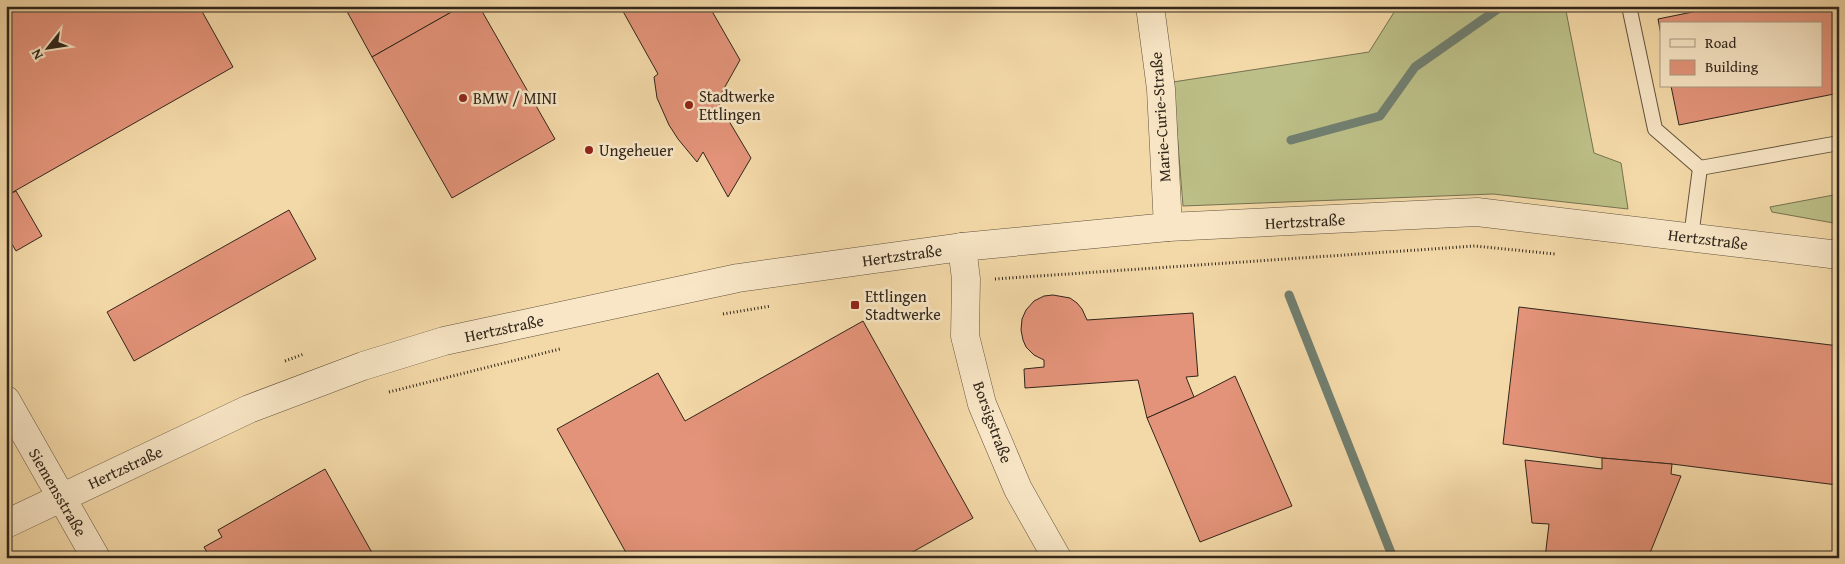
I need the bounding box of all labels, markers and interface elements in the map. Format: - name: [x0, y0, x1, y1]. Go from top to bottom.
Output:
- north arrow: [22, 22, 72, 72]
- legend: [1660, 22, 1822, 88]
- text: Road: [1705, 32, 1736, 53]
- text: N: [25, 45, 48, 64]
- street label: Marie-Curie-Straße: [1143, 51, 1177, 183]
- text: Building: [1705, 56, 1759, 77]
- place label: Stadtwerke Ettlingen: [699, 84, 775, 126]
- place label: BMW / MINI: [473, 86, 557, 110]
- marker: BMW / MINI: [457, 92, 469, 104]
- marker: Stadtwerke Ettlingen: [683, 99, 695, 111]
- place label: Ungeheuer: [599, 138, 674, 162]
- marker: Ungeheuer: [583, 144, 595, 156]
- street label: Hertzstraße: [1264, 207, 1346, 235]
- street label: Hertzstraße: [1667, 222, 1749, 256]
- street label: Hertzstraße: [861, 238, 943, 272]
- place label: Ettlingen Stadtwerke: [865, 284, 941, 326]
- marker: Ettlingen Stadtwerke: [849, 299, 861, 311]
- street label: Hertzstraße: [462, 308, 546, 348]
- street label: Borsigstraße: [967, 378, 1019, 466]
- street label: Hertzstraße: [84, 439, 166, 495]
- street label: Siemensstraße: [23, 443, 93, 541]

